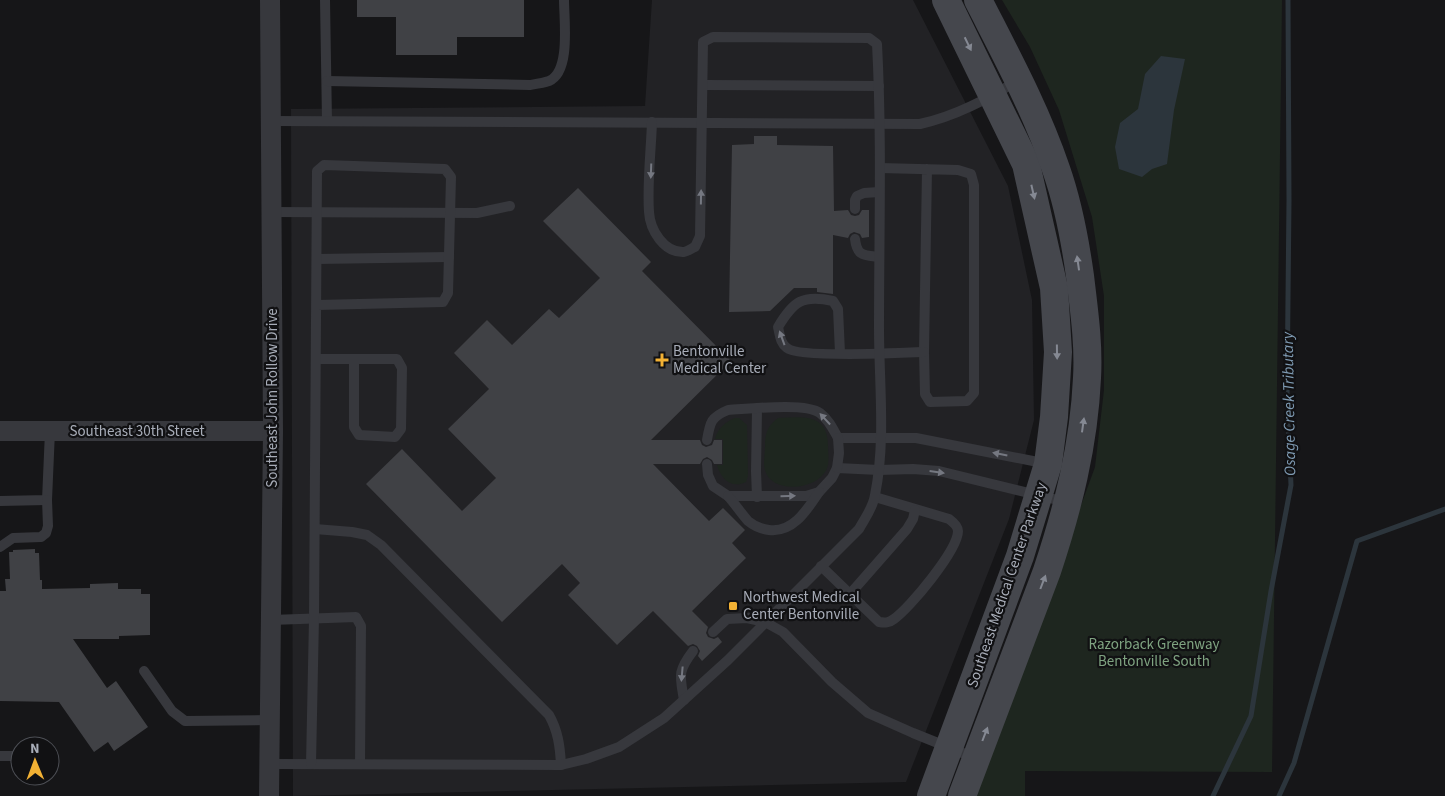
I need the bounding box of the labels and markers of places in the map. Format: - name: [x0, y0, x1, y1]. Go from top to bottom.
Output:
- place label: Bentonville Medical Center: [673, 341, 767, 379]
- marker: Bentonville Medical Center: [655, 353, 669, 367]
- place label: Northwest Medical Center Bentonville: [743, 587, 860, 625]
- marker: Northwest Medical Center Bentonville: [727, 600, 739, 612]

